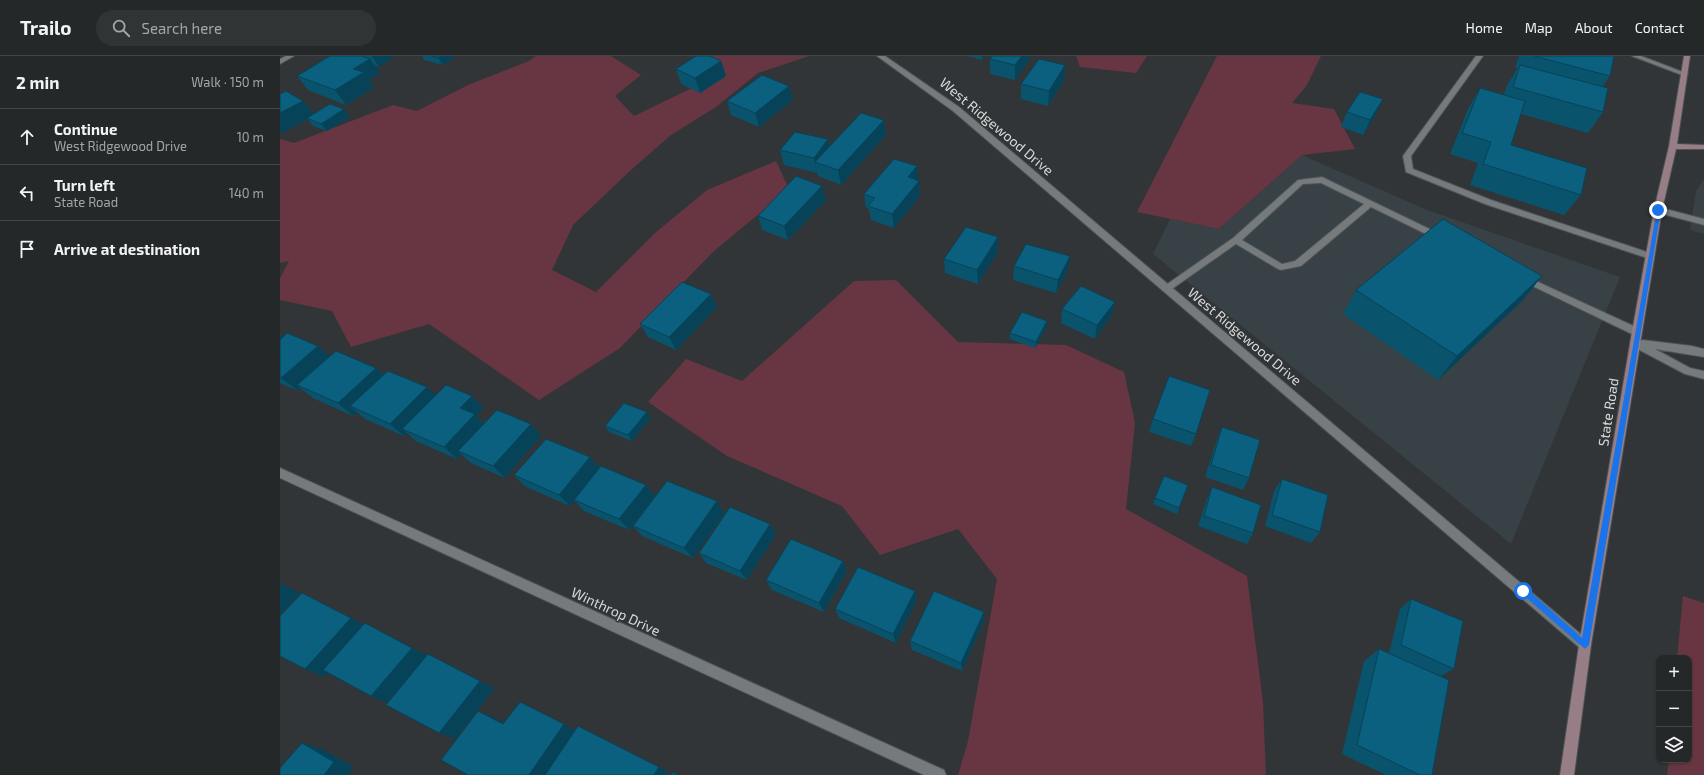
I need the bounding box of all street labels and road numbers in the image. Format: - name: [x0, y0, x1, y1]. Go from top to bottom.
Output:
- street label: West Ridgewood Drive: [937, 73, 1057, 179]
- street label: West Ridgewood Drive: [1185, 283, 1305, 389]
- street label: State Road: [1594, 377, 1622, 447]
- street label: Winthrop Drive: [569, 583, 663, 639]

